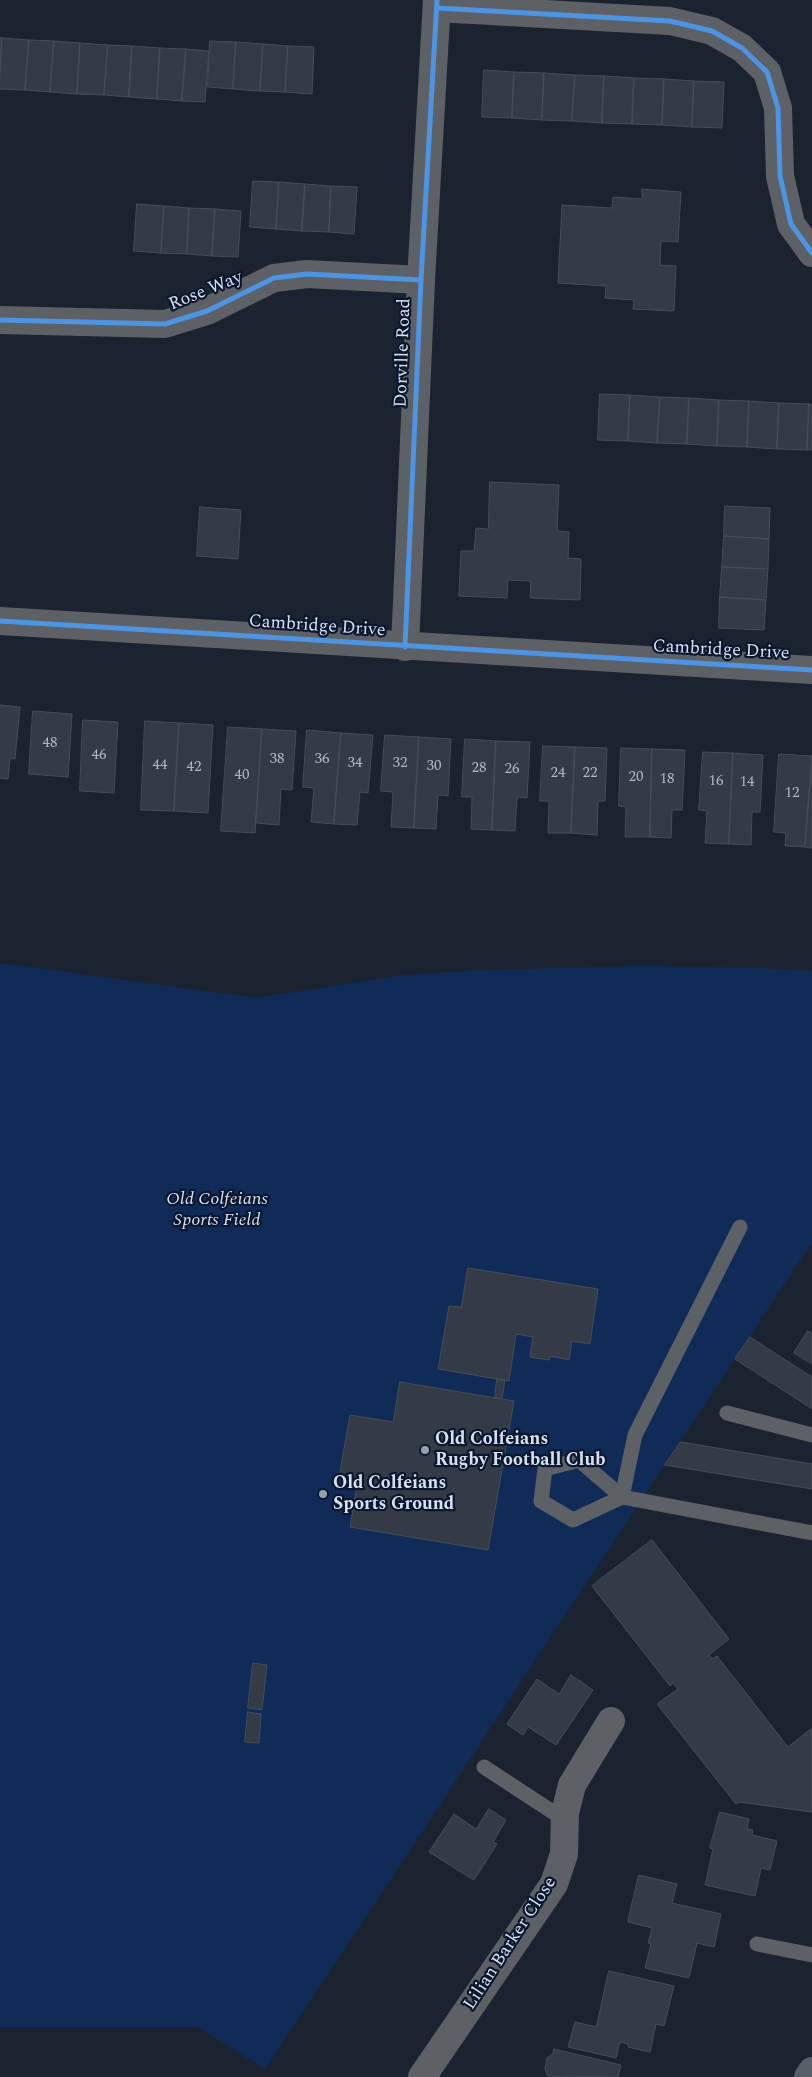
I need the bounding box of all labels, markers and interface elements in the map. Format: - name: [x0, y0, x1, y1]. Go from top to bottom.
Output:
- street label: Rose Way: [166, 268, 246, 316]
- street label: Dorville Road: [391, 298, 417, 408]
- street label: Cambridge Drive: [248, 611, 386, 643]
- street label: Cambridge Drive: [652, 637, 790, 665]
- house number: 48: [43, 735, 57, 753]
- house number: 46: [92, 747, 106, 765]
- house number: 38: [270, 751, 284, 769]
- house number: 36: [315, 751, 329, 769]
- house number: 34: [348, 755, 362, 773]
- house number: 32: [393, 755, 407, 773]
- house number: 44: [153, 757, 167, 775]
- house number: 30: [427, 758, 441, 776]
- house number: 42: [187, 759, 201, 777]
- house number: 28: [472, 760, 486, 778]
- house number: 26: [505, 761, 519, 779]
- house number: 24: [551, 765, 565, 783]
- house number: 22: [583, 765, 597, 783]
- house number: 40: [235, 767, 249, 785]
- house number: 20: [629, 769, 643, 787]
- house number: 18: [660, 771, 674, 789]
- house number: 16: [709, 773, 723, 791]
- house number: 14: [740, 774, 754, 792]
- house number: 12: [785, 785, 799, 803]
- park label: Old Colfeians Sports Field: [166, 1189, 268, 1232]
- place label: Old Colfeians Rugby Football Club: [435, 1429, 606, 1472]
- marker: Old Colfeians Rugby Football Club: [419, 1444, 431, 1456]
- place label: Old Colfeians Sports Ground: [333, 1473, 454, 1516]
- marker: Old Colfeians Sports Ground: [317, 1488, 329, 1500]
- street label: Lilian Barker Close: [460, 1873, 562, 2015]

